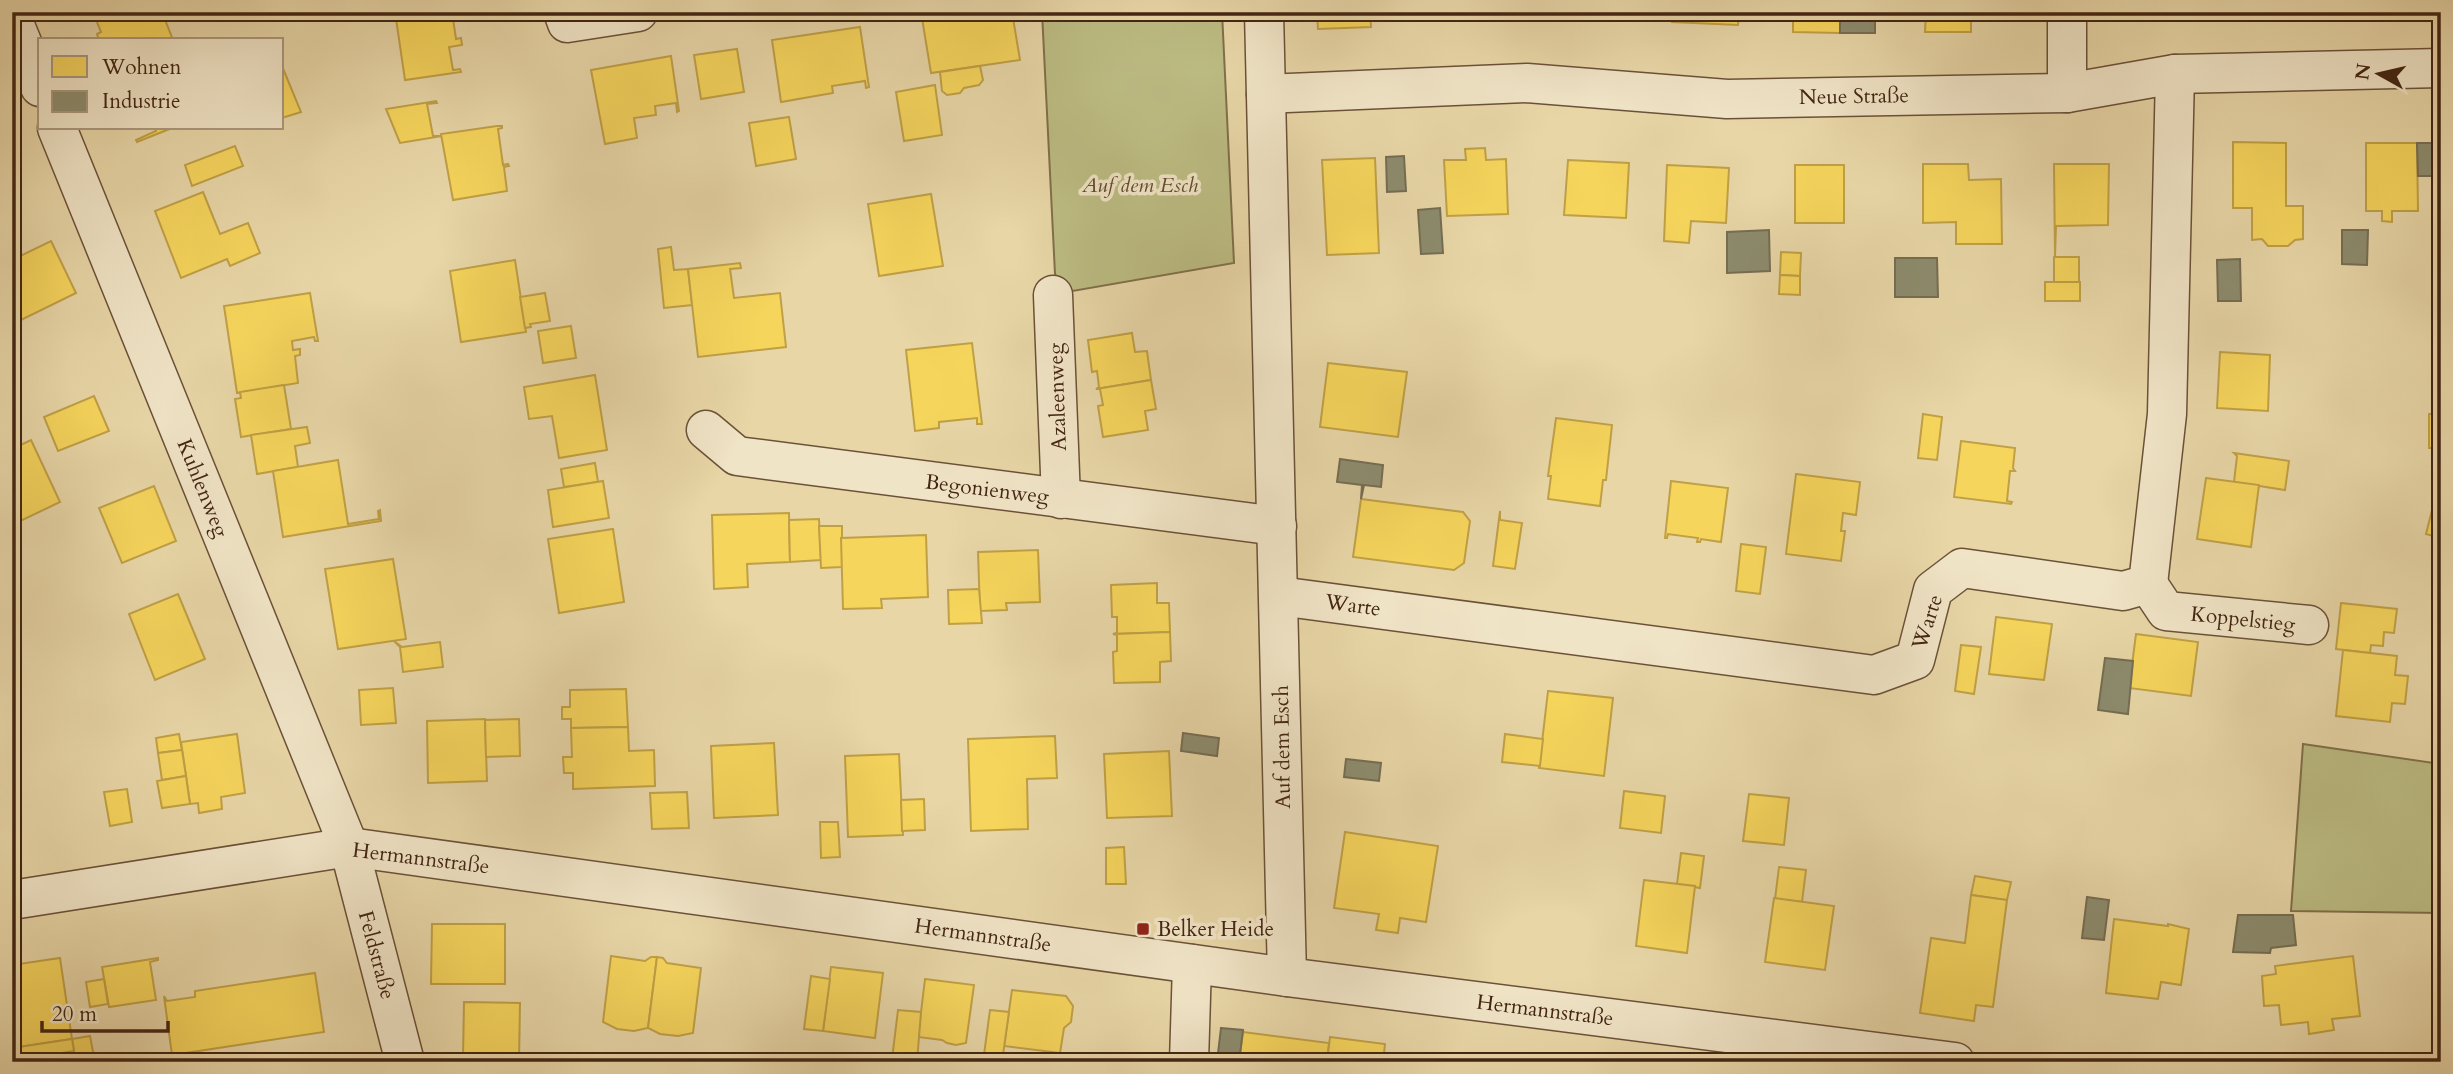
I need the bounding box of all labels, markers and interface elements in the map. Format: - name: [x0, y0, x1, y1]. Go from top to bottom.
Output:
- legend: [38, 38, 284, 130]
- north arrow: [2344, 38, 2414, 108]
- text: Wohnen: [101, 53, 182, 82]
- text: N: [2349, 61, 2377, 82]
- street label: Neue Straße: [1799, 81, 1909, 112]
- text: Industrie: [102, 87, 181, 116]
- park label: Auf dem Esch: [1081, 171, 1198, 200]
- street label: Azaleenweg: [1041, 342, 1074, 451]
- street label: Kuhlenweg: [170, 435, 235, 542]
- street label: Begonienweg: [923, 468, 1051, 511]
- street label: Warte: [1322, 587, 1383, 624]
- street label: Warte: [1905, 591, 1950, 654]
- street label: Koppelstieg: [2189, 600, 2297, 639]
- street label: Auf dem Esch: [1267, 684, 1298, 809]
- street label: Hermannstraße: [351, 836, 491, 881]
- street label: Feldstraße: [351, 908, 402, 1003]
- street label: Hermannstraße: [913, 912, 1053, 959]
- place label: Belker Heide: [1157, 915, 1274, 944]
- marker: Belker Heide: [1135, 921, 1151, 937]
- street label: Hermannstraße: [1475, 988, 1615, 1033]
- scale bar: [42, 990, 168, 1034]
- text: 20 m: [52, 1000, 97, 1029]

